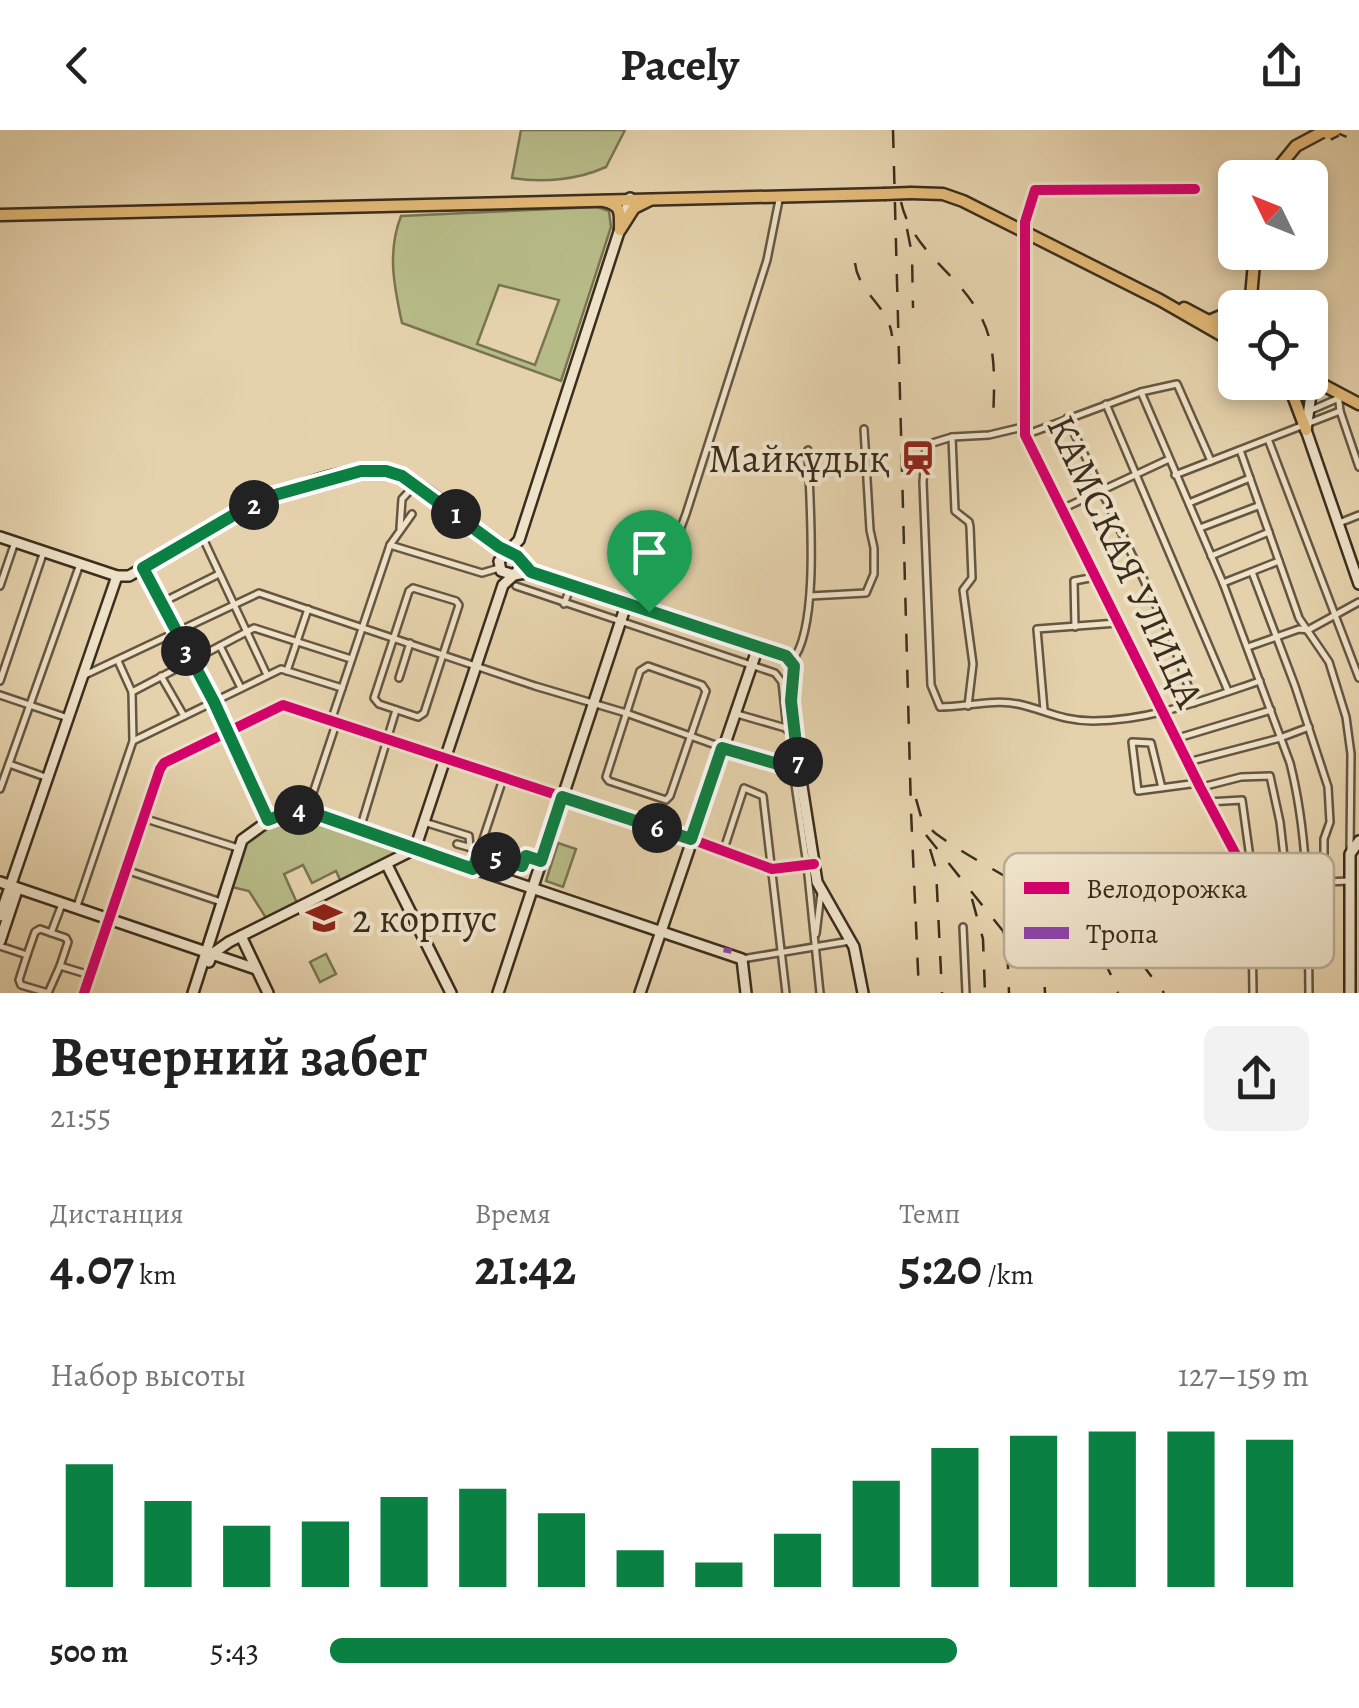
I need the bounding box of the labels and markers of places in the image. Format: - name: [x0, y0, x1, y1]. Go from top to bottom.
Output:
- place label: Майқұдық: [708, 431, 890, 486]
- station icon: Майқұдық: [899, 439, 937, 477]
- pin: 2: [229, 480, 279, 530]
- pin: 1: [431, 489, 481, 539]
- pin: [607, 510, 692, 613]
- pin: 3: [161, 626, 211, 676]
- pin: 7: [773, 737, 823, 787]
- pin: 4: [274, 785, 324, 835]
- pin: 6: [632, 803, 682, 853]
- pin: 5: [471, 832, 521, 882]
- place label: 2 корпус: [352, 891, 498, 946]
- school or university icon: 2 корпус: [305, 899, 343, 937]

